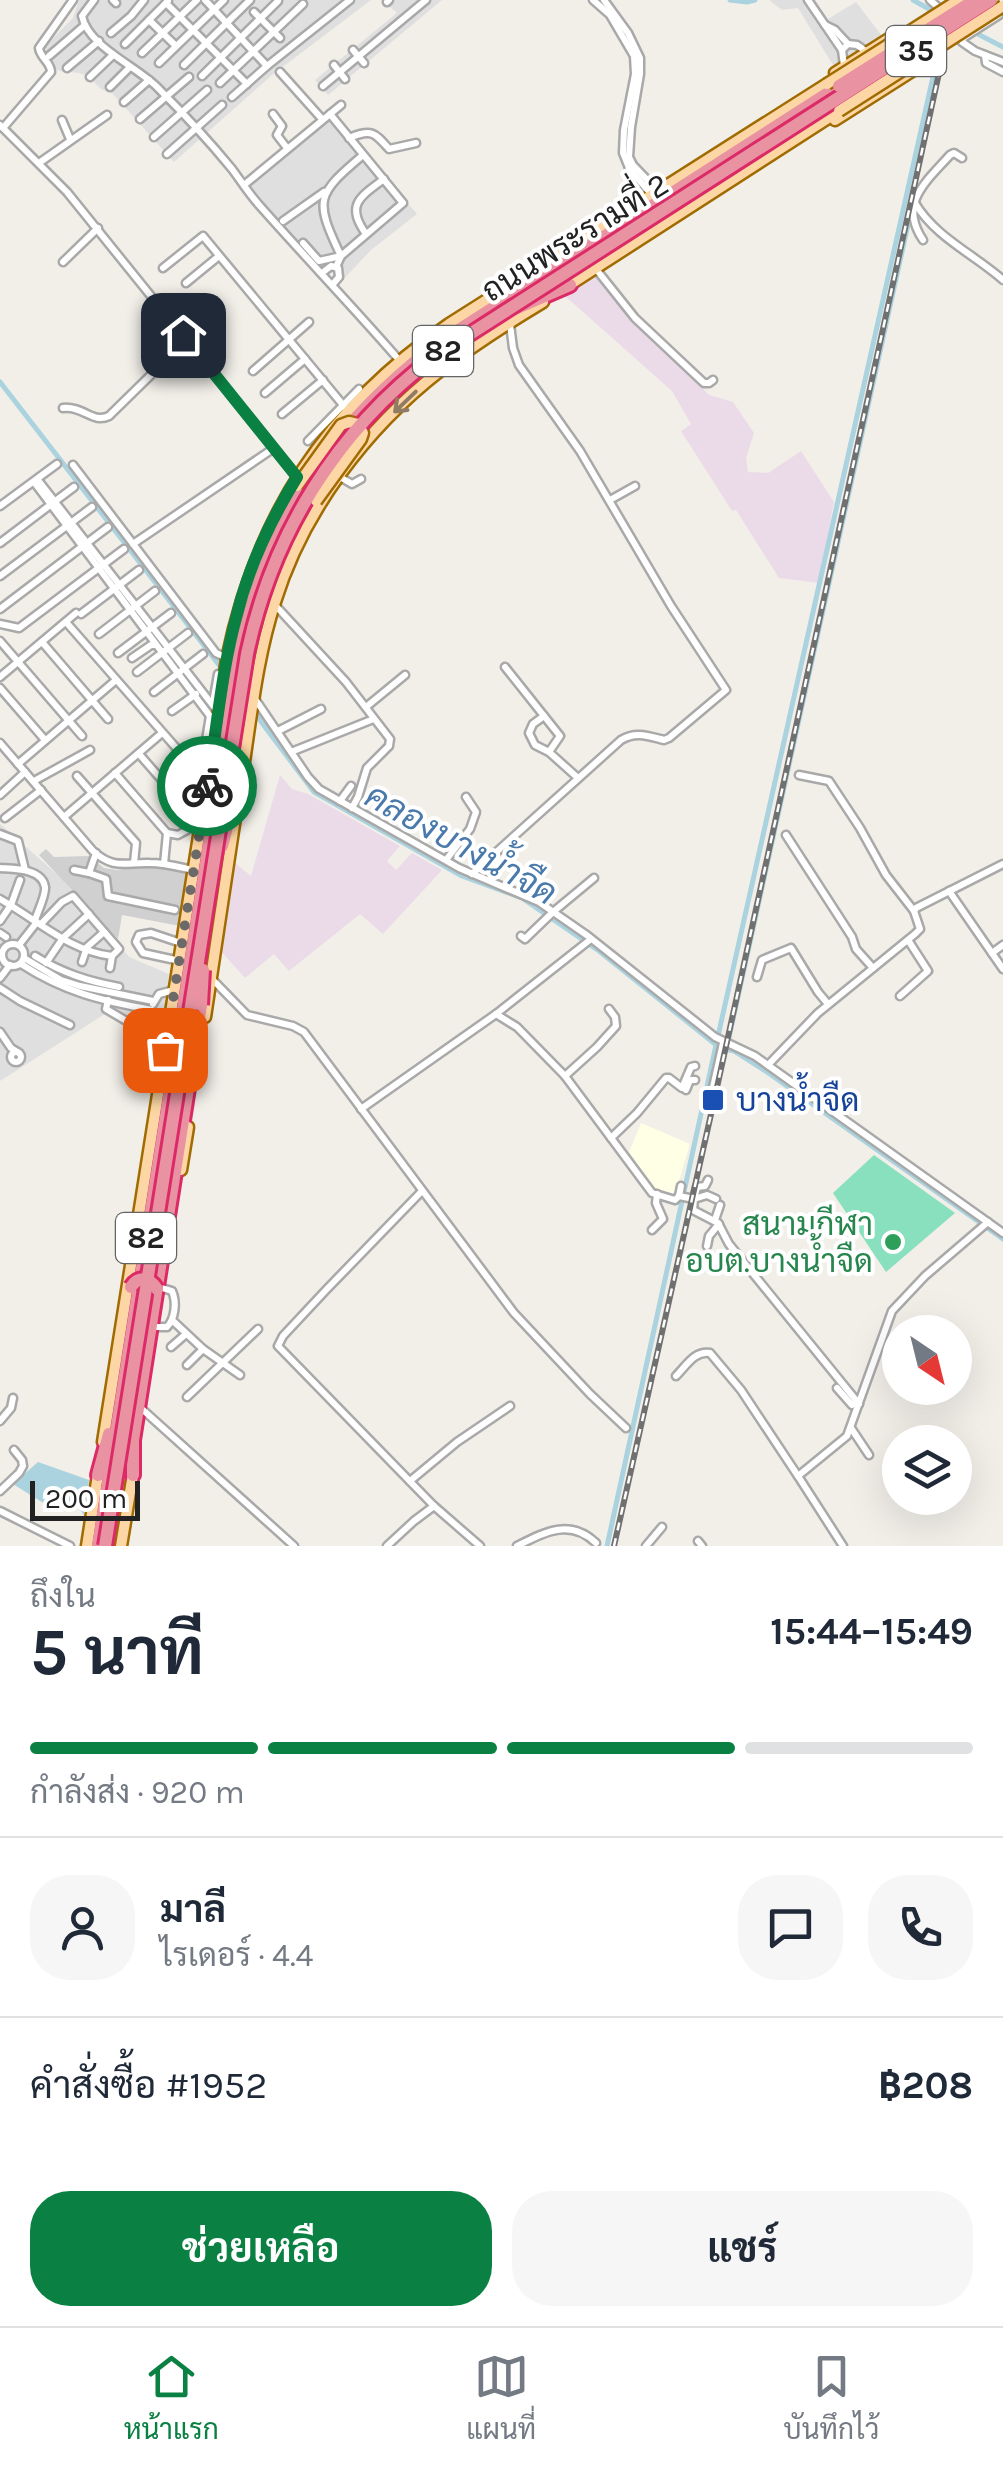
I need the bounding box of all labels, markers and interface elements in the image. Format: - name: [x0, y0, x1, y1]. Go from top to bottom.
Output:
- road number: 35: [886, 26, 946, 76]
- street label: ถนนพระรามที่ 2: [470, 157, 675, 309]
- pin: [141, 293, 226, 378]
- icon: home: [156, 308, 211, 363]
- road number: 82: [413, 326, 473, 376]
- one-way arrow: [393, 390, 418, 413]
- courier: [157, 736, 257, 836]
- icon: bike: [180, 759, 235, 814]
- water label: คลองบางน้ำจืด: [358, 764, 570, 914]
- pin: [123, 1008, 208, 1093]
- icon: bag: [138, 1023, 193, 1078]
- place label: บางน้ำจืด: [736, 1071, 859, 1119]
- marker: บางน้ำจืด: [700, 1087, 726, 1113]
- place label: สนามกีฬา อบต.บางน้ำจืด: [685, 1204, 873, 1280]
- road number: 82: [116, 1213, 176, 1263]
- marker: สนามกีฬา อบต.บางน้ำจืด: [882, 1231, 904, 1253]
- north arrow: [882, 1315, 972, 1405]
- map controls: [882, 1315, 972, 1515]
- button: layers: [882, 1425, 972, 1515]
- scale bar: [30, 1476, 140, 1520]
- text: 200 m: [45, 1482, 127, 1515]
- text: ถึงใน: [30, 1578, 96, 1615]
- text: 15:44–15:49: [770, 1609, 973, 1654]
- text: 5 นาที: [30, 1614, 204, 1690]
- text: กำลังส่ง · 920 m: [30, 1774, 245, 1811]
- button: person: [30, 1875, 135, 1980]
- button: chat: [738, 1875, 843, 1980]
- button: phone: [868, 1875, 973, 1980]
- text: มาลี: [160, 1887, 226, 1932]
- text: ไรเดอร์ · 4.4: [160, 1937, 313, 1974]
- text: คำสั่งซื้อ #1952: [30, 2063, 267, 2108]
- text: ฿208: [878, 2063, 973, 2108]
- button: ช่วยเหลือ: [30, 2191, 492, 2306]
- button: แชร์: [512, 2191, 973, 2306]
- tab: หน้าแรก: [124, 2349, 219, 2446]
- tab: แผนที่: [466, 2349, 536, 2446]
- tab: บันทึกไว้: [784, 2349, 879, 2446]

